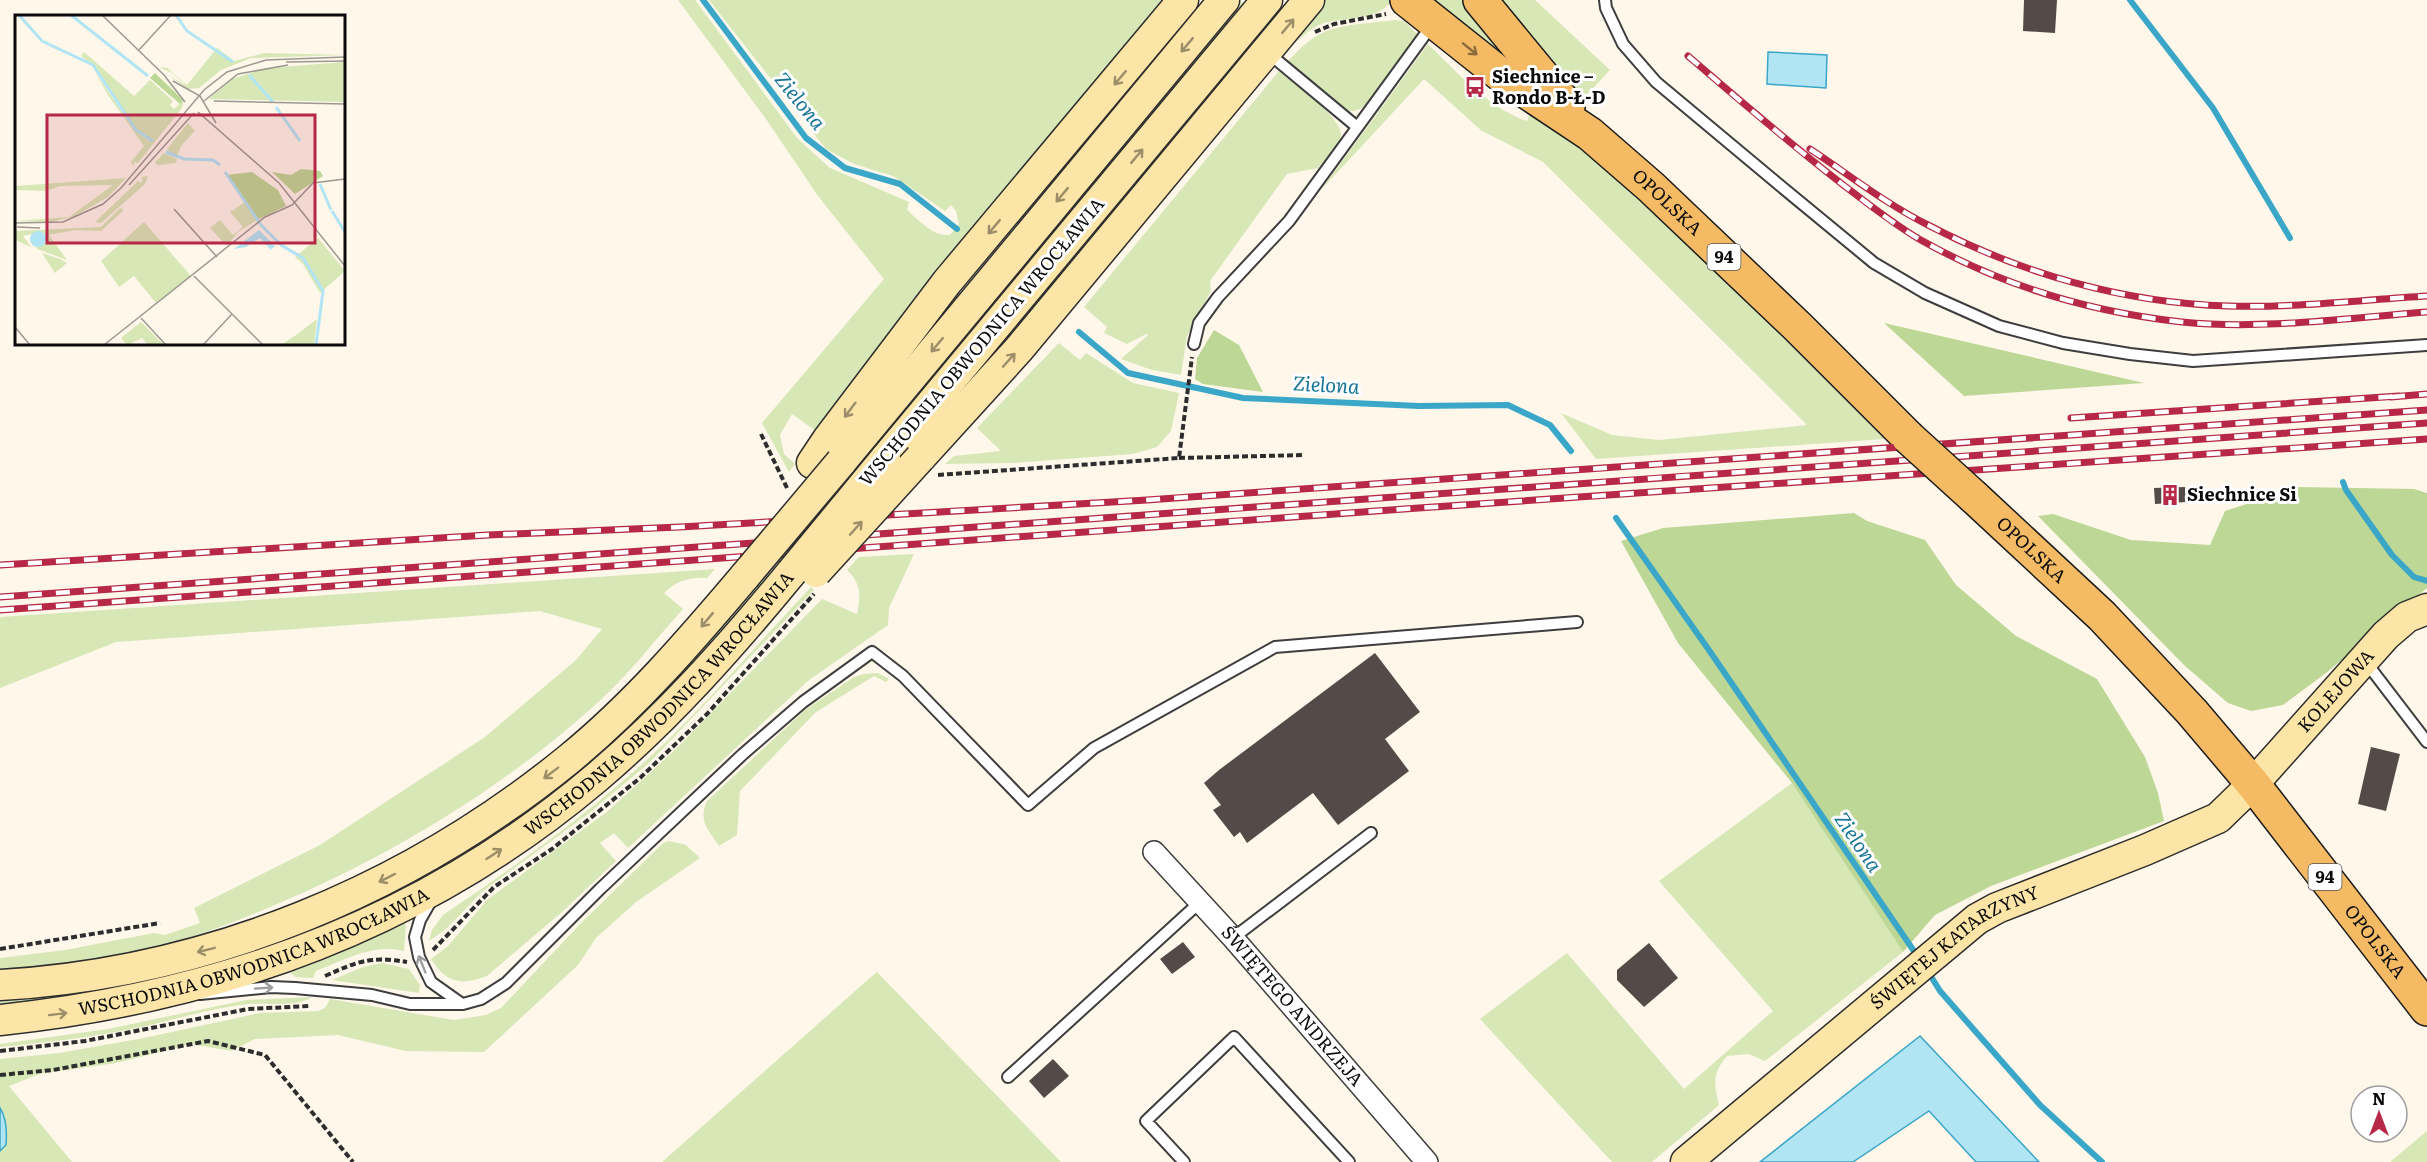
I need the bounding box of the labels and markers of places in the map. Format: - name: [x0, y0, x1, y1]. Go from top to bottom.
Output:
- place label: Siechnice – Rondo B-Ł-D: [1492, 62, 1605, 110]
- bus stop icon: Siechnice – Rondo B-Ł-D: [1463, 75, 1487, 99]
- place label: Siechnice Si: [2187, 480, 2297, 507]
- building icon: Siechnice Si: [2158, 483, 2182, 507]

